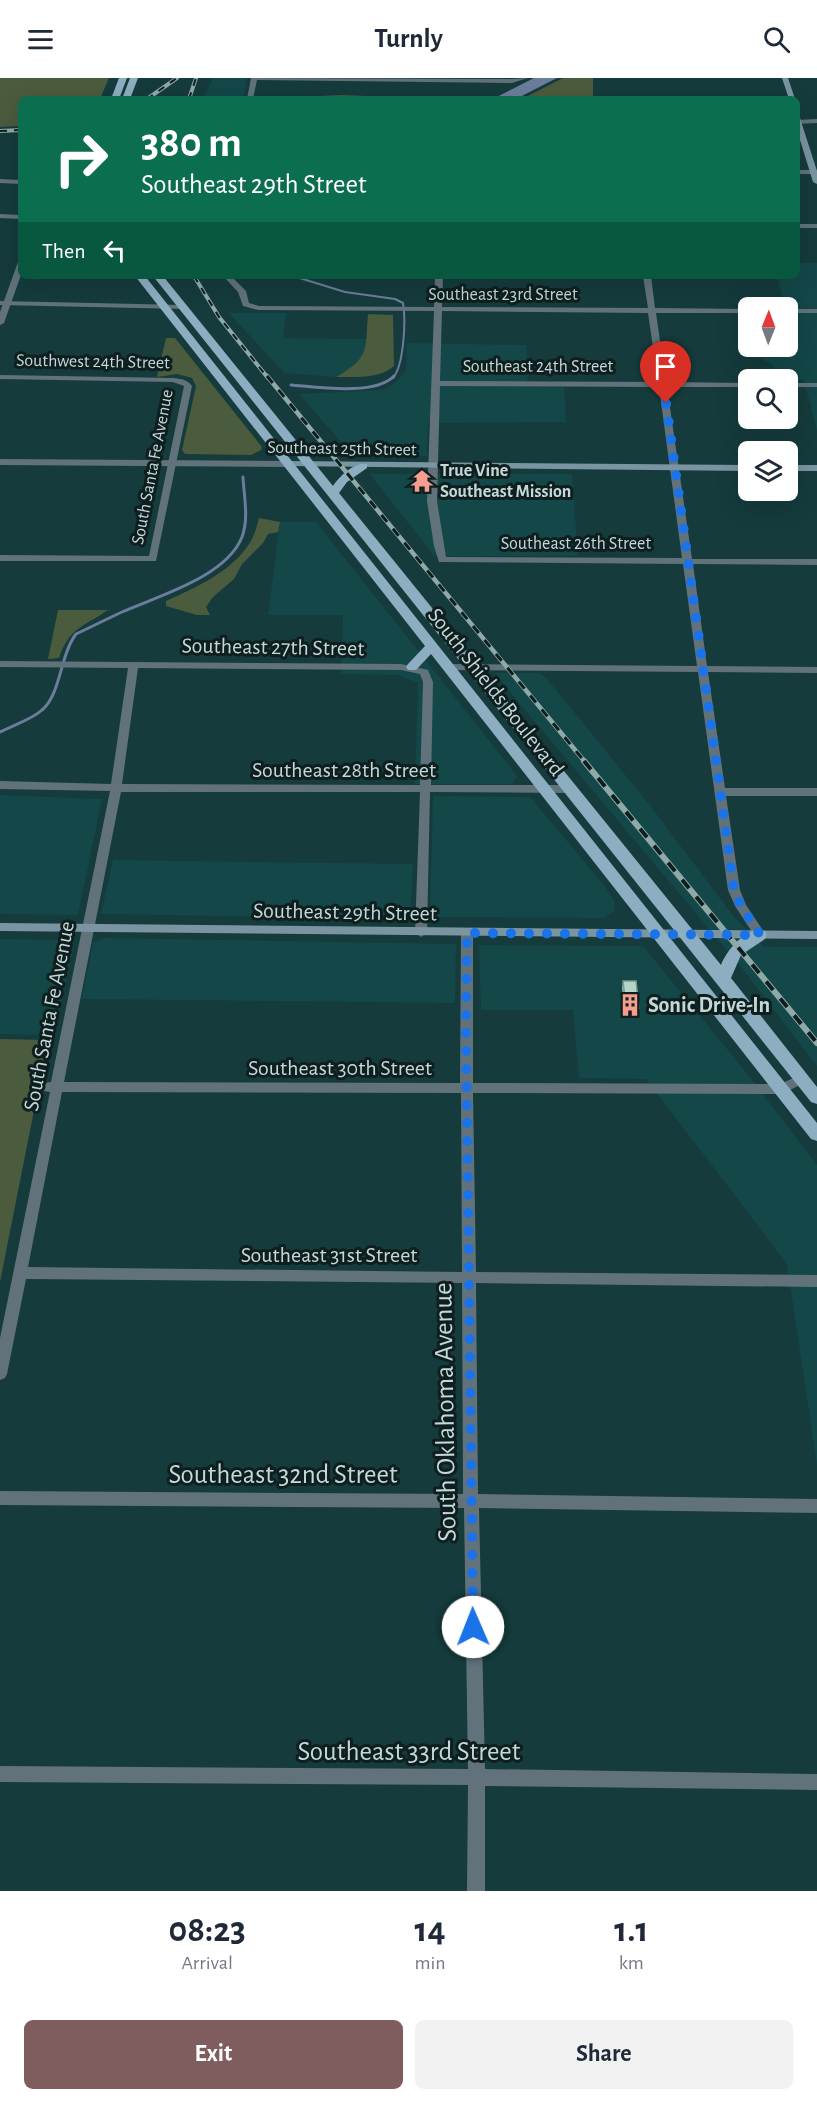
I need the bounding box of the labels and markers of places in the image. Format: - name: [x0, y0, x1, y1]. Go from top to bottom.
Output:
- pin: [640, 341, 691, 403]
- place label: True Vine Southeast Mission: [440, 462, 571, 501]
- temple icon: True Vine Southeast Mission: [409, 468, 435, 494]
- building icon: Sonic Drive-In: [617, 992, 643, 1018]
- place label: Sonic Drive-In: [648, 994, 770, 1016]

